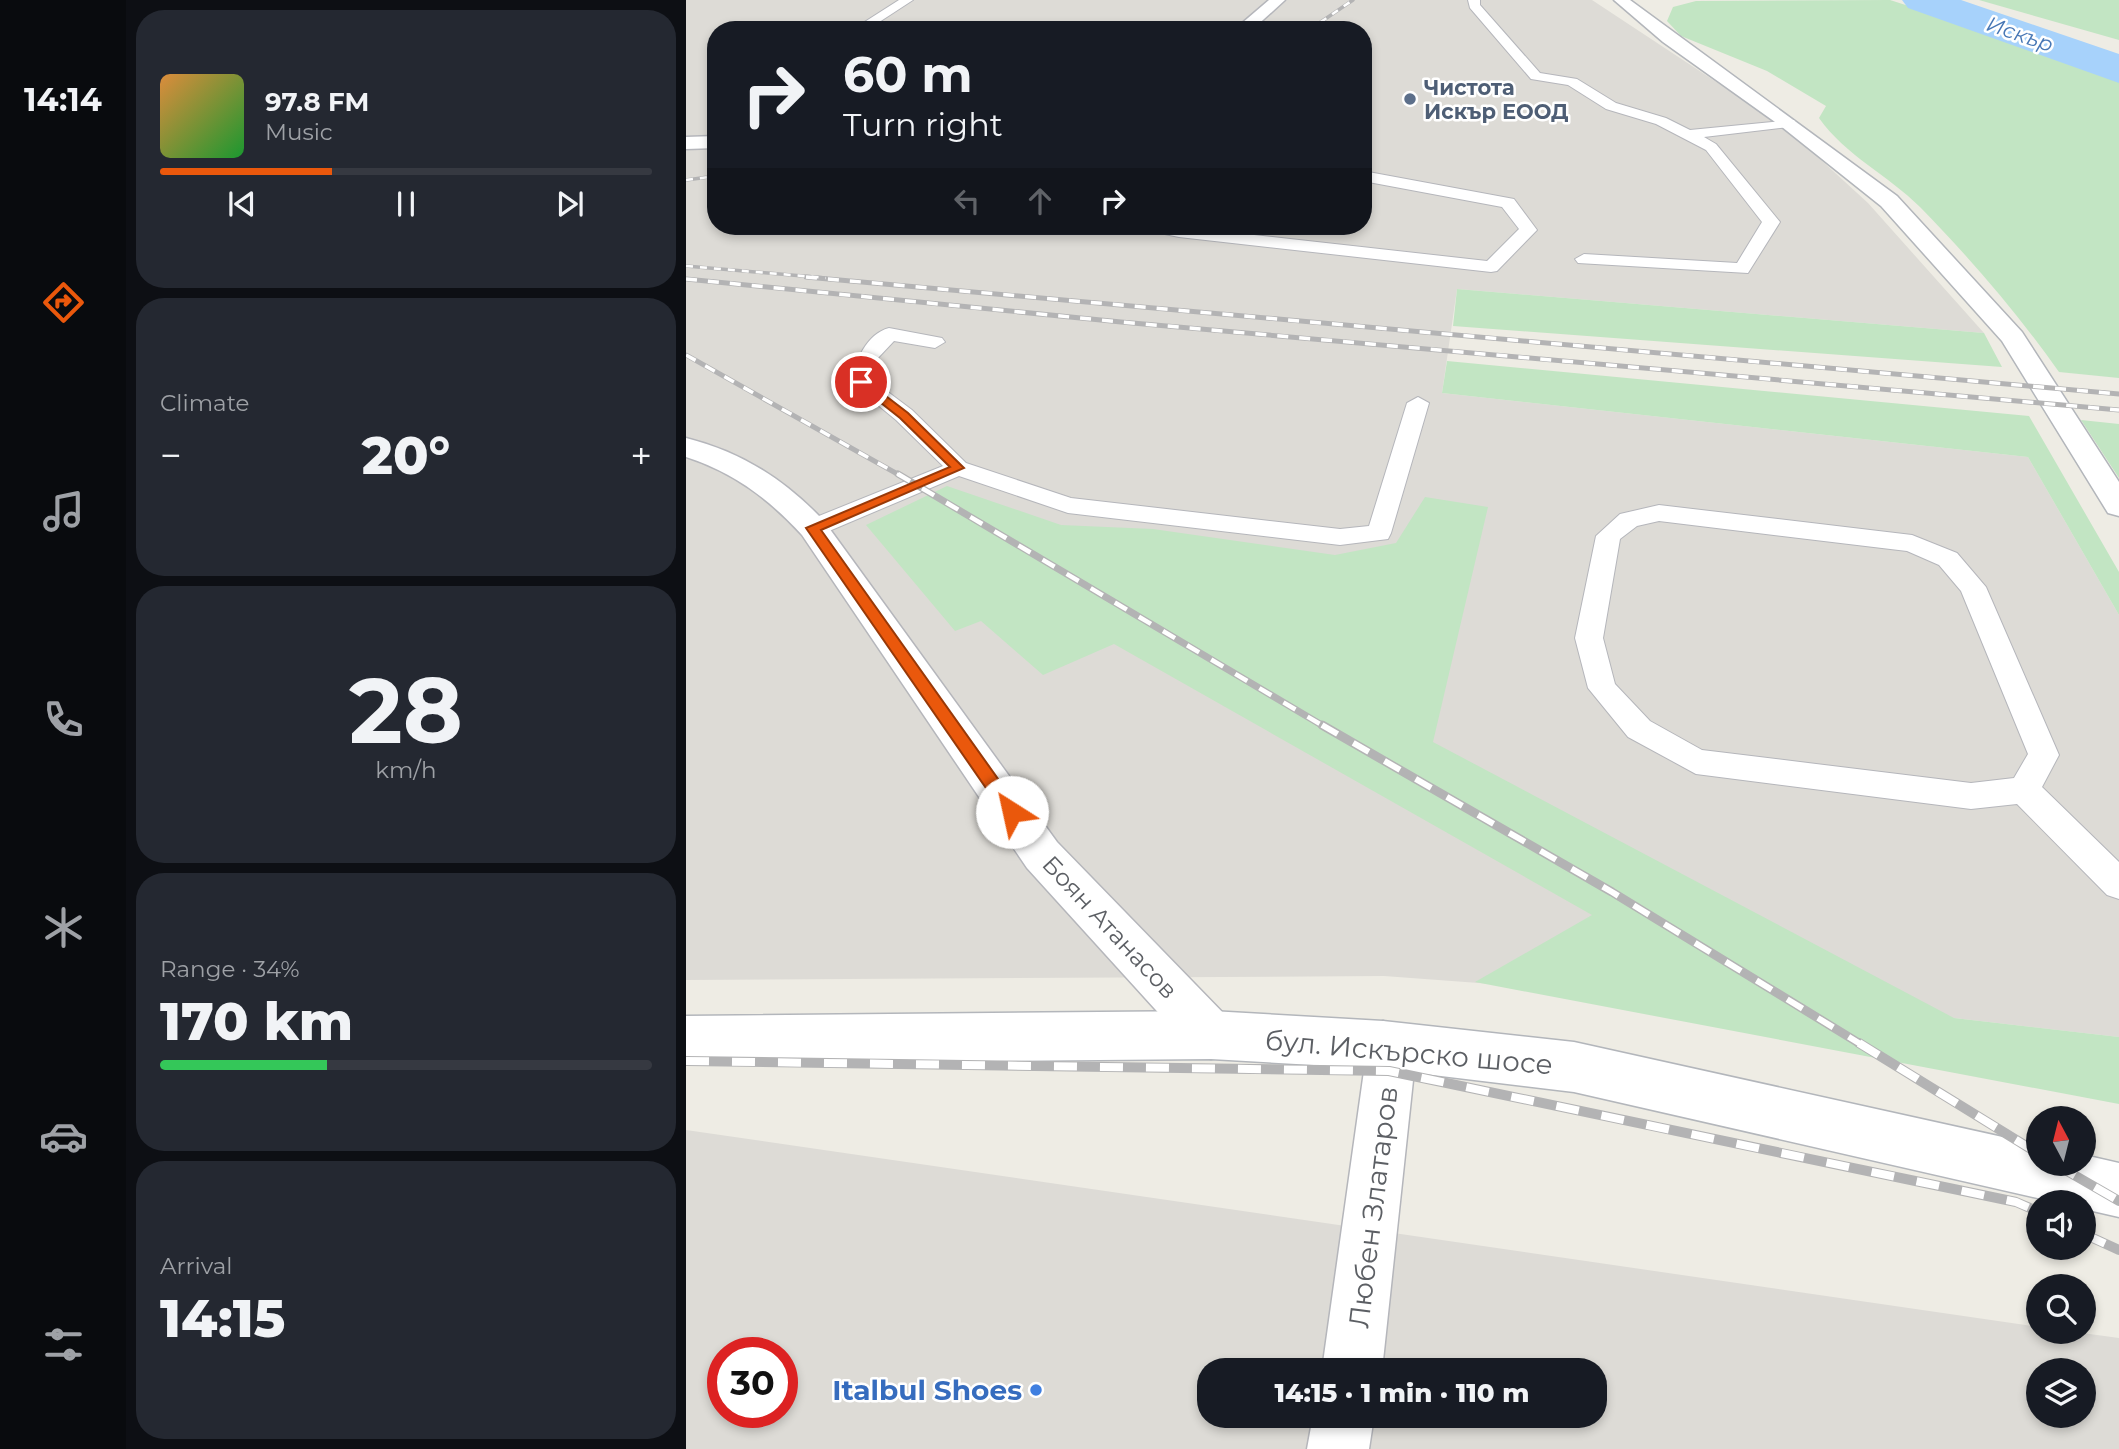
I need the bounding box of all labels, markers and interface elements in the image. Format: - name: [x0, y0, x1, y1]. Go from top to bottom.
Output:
- water label: Искър: [1983, 11, 2057, 57]
- text: 60 m: [843, 45, 973, 104]
- icon: right: [728, 49, 819, 140]
- place label: Чистота Искър ЕООД: [1424, 75, 1568, 124]
- text: 14:14: [24, 80, 102, 119]
- text: 97.8 FM: [265, 86, 369, 118]
- marker: Чистота Искър ЕООД: [1402, 91, 1418, 107]
- text: Turn right: [843, 105, 1003, 144]
- text: Music: [265, 118, 333, 146]
- icon: left: [948, 182, 986, 220]
- icon: ahead: [1021, 182, 1059, 220]
- icon: right: [1094, 182, 1132, 220]
- icon: previous: [223, 185, 261, 223]
- icon: pause: [387, 185, 425, 223]
- icon: next: [551, 185, 589, 223]
- icon: directions: [39, 278, 88, 327]
- pin: [831, 352, 891, 412]
- icon: arrive: [842, 363, 880, 401]
- text: Climate: [160, 389, 249, 417]
- text: 20°: [362, 424, 450, 487]
- text: −: [160, 432, 182, 479]
- text: +: [630, 432, 652, 479]
- icon: music: [39, 487, 88, 536]
- text: 28: [349, 655, 463, 766]
- icon: phone: [39, 695, 88, 744]
- text: km/h: [375, 756, 437, 784]
- position arrow: [975, 775, 1049, 849]
- street label: Боян Атанасов: [1036, 850, 1184, 1004]
- icon: climate: [39, 903, 88, 952]
- text: Range · 34%: [160, 955, 300, 983]
- text: 170 km: [160, 990, 353, 1053]
- street label: бул. Искърско шосе: [1264, 1022, 1554, 1082]
- street label: Любен Златаров: [1341, 1084, 1405, 1330]
- north arrow: [2026, 1106, 2096, 1176]
- map controls: [2026, 1106, 2096, 1428]
- icon: car: [39, 1112, 88, 1161]
- button: sound: [2026, 1190, 2096, 1260]
- text: Arrival: [160, 1252, 233, 1280]
- button: search: [2026, 1274, 2096, 1344]
- text: 14:15: [160, 1287, 285, 1350]
- icon: filters: [39, 1320, 88, 1369]
- speed limit sign: 30: [707, 1337, 798, 1428]
- button: layers: [2026, 1358, 2096, 1428]
- place label: Italbul Shoes: [832, 1373, 1022, 1407]
- text: 14:15 · 1 min · 110 m: [1275, 1377, 1529, 1409]
- marker: Italbul Shoes: [1028, 1382, 1044, 1398]

